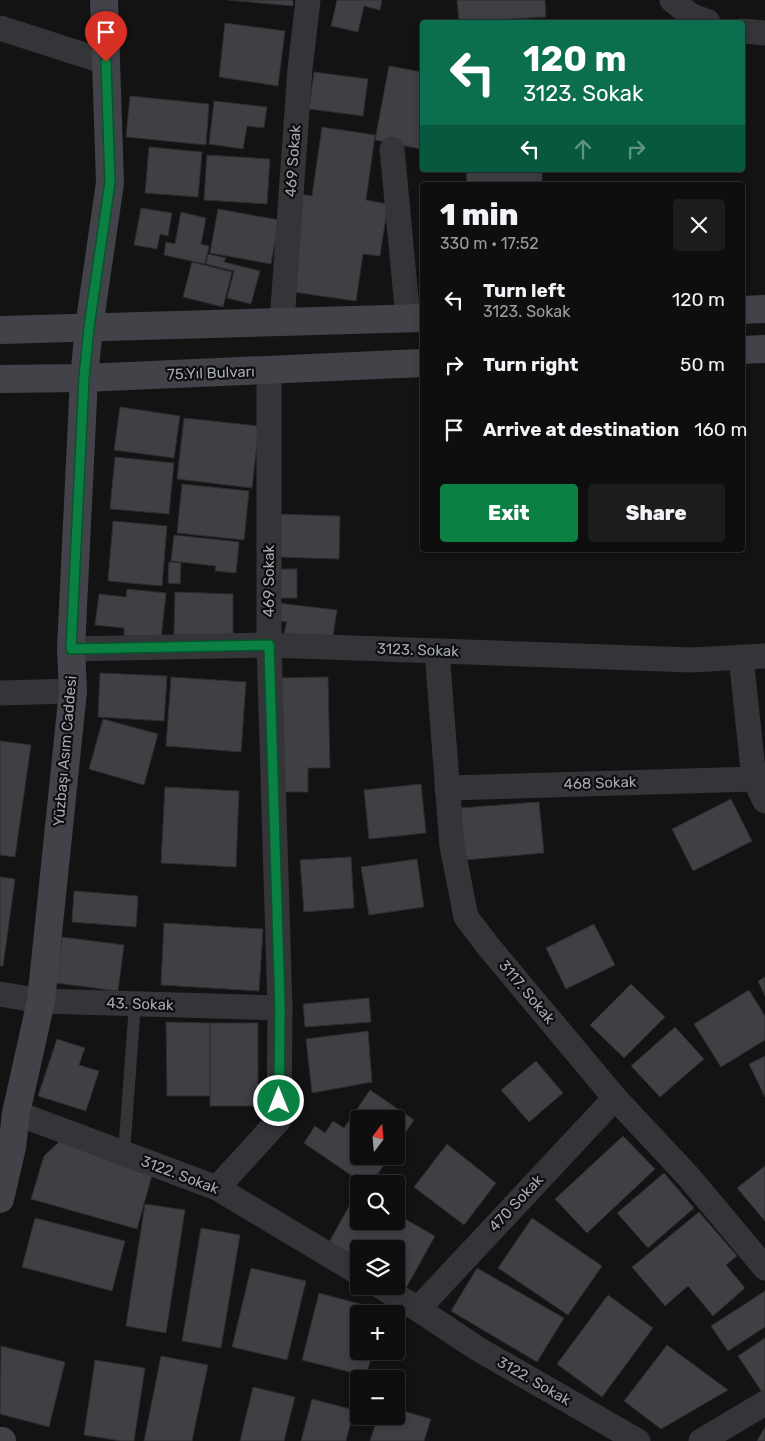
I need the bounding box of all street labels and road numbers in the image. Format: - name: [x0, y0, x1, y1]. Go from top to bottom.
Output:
- street label: 469 Sokak: [281, 124, 305, 198]
- street label: 75.Yıl Bulvarı: [167, 362, 255, 384]
- street label: 469 Sokak: [260, 545, 278, 617]
- street label: 3123. Sokak: [377, 640, 460, 660]
- street label: Yüzbaşı Asım Caddesi: [49, 675, 81, 827]
- street label: 468 Sokak: [563, 773, 637, 793]
- street label: 3117. Sokak: [495, 957, 559, 1028]
- street label: 43. Sokak: [106, 994, 174, 1014]
- street label: 3122. Sokak: [139, 1152, 222, 1198]
- street label: 470 Sokak: [485, 1171, 547, 1235]
- street label: 3122. Sokak: [494, 1353, 574, 1409]

